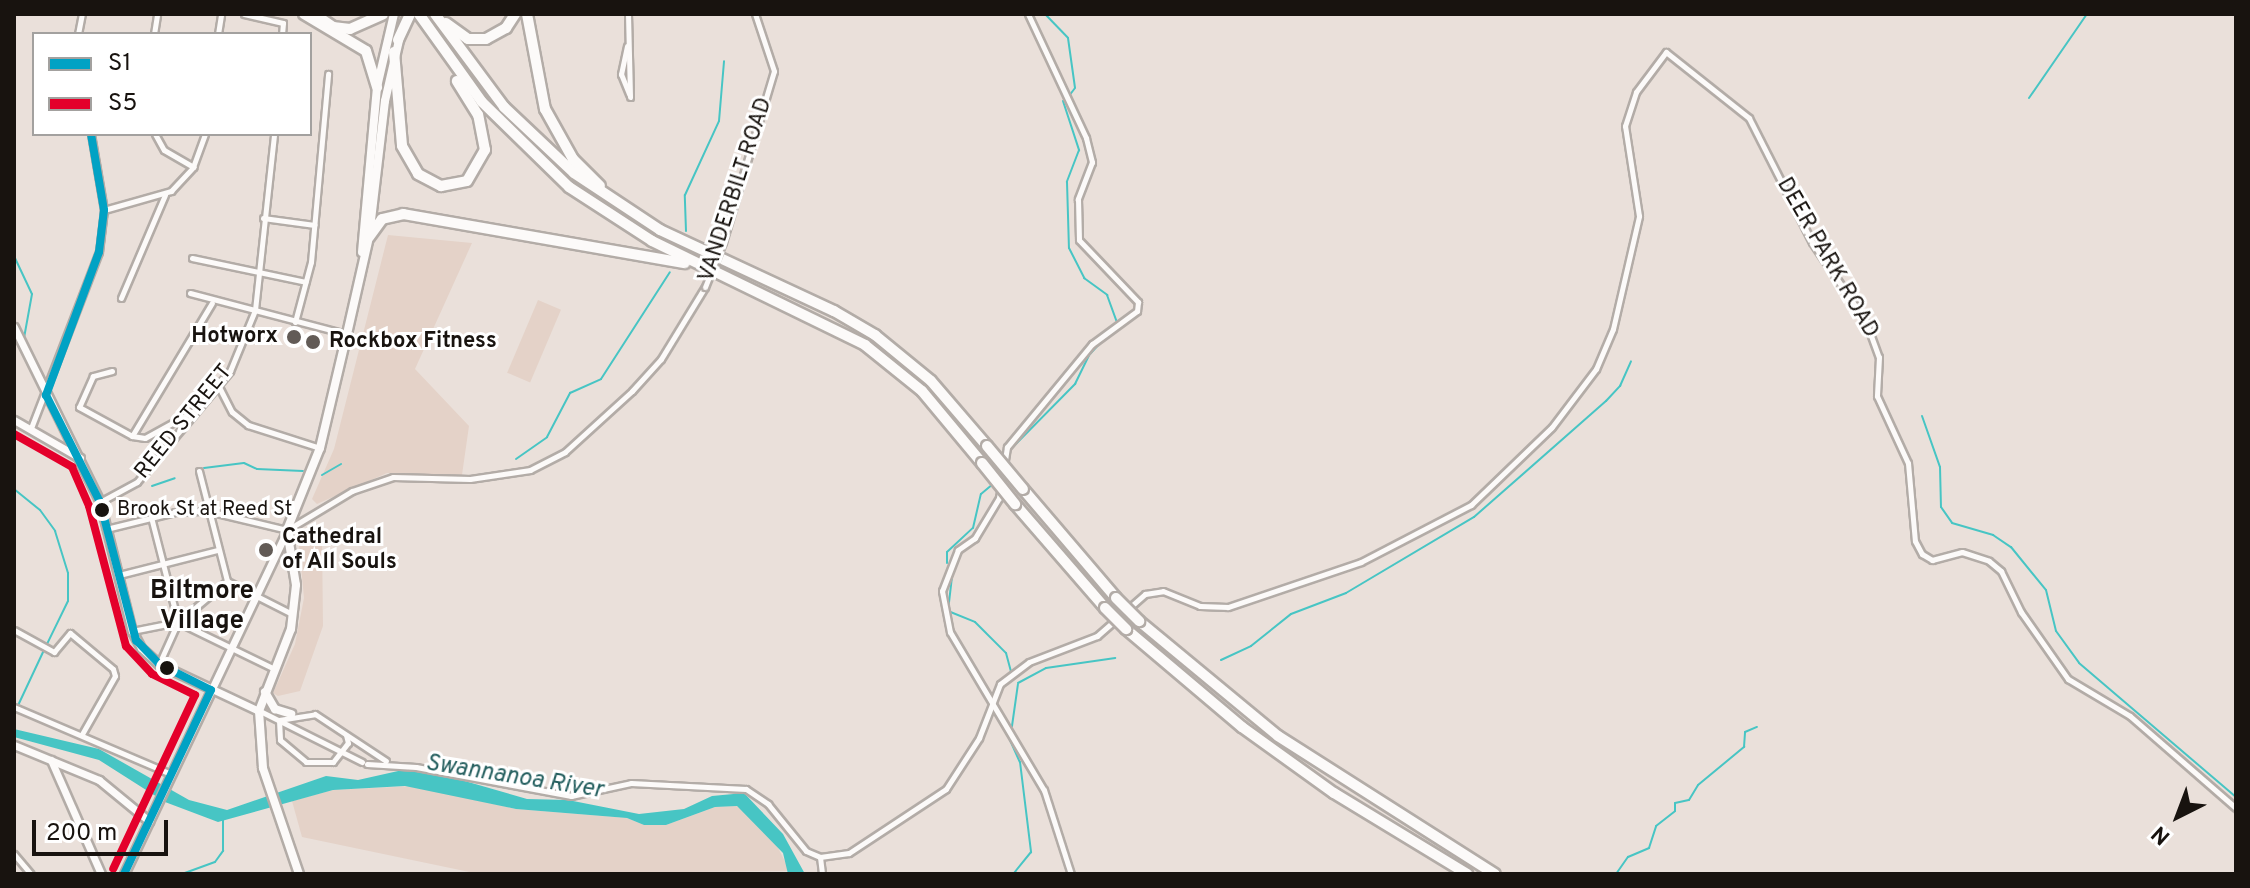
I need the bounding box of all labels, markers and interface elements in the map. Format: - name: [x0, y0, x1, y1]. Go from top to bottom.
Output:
- legend: [32, 32, 312, 136]
- text: S1: [108, 49, 131, 79]
- text: S5: [108, 89, 137, 119]
- street label: VANDERBILT ROAD: [694, 94, 778, 286]
- street label: DEER PARK ROAD: [1770, 173, 1884, 343]
- place label: Hotworx: [191, 324, 278, 350]
- marker: Hotworx: [285, 328, 303, 346]
- place label: Rockbox Fitness: [329, 329, 497, 355]
- marker: Rockbox Fitness: [304, 333, 322, 351]
- street label: REED STREET: [130, 359, 238, 485]
- place label: Brook St at Reed St: [117, 498, 292, 522]
- marker: Brook St at Reed St: [94, 502, 110, 518]
- place label: Cathedral of All Souls: [282, 524, 398, 576]
- marker: Cathedral of All Souls: [257, 541, 275, 559]
- district label: Biltmore Village: [150, 576, 254, 638]
- unlabelled marker: [159, 660, 175, 676]
- water label: Swannanoa River: [423, 750, 605, 806]
- north arrow: [2138, 776, 2218, 856]
- scale bar: [36, 804, 172, 854]
- text: 200 m: [46, 819, 117, 849]
- text: N: [2147, 819, 2177, 850]

